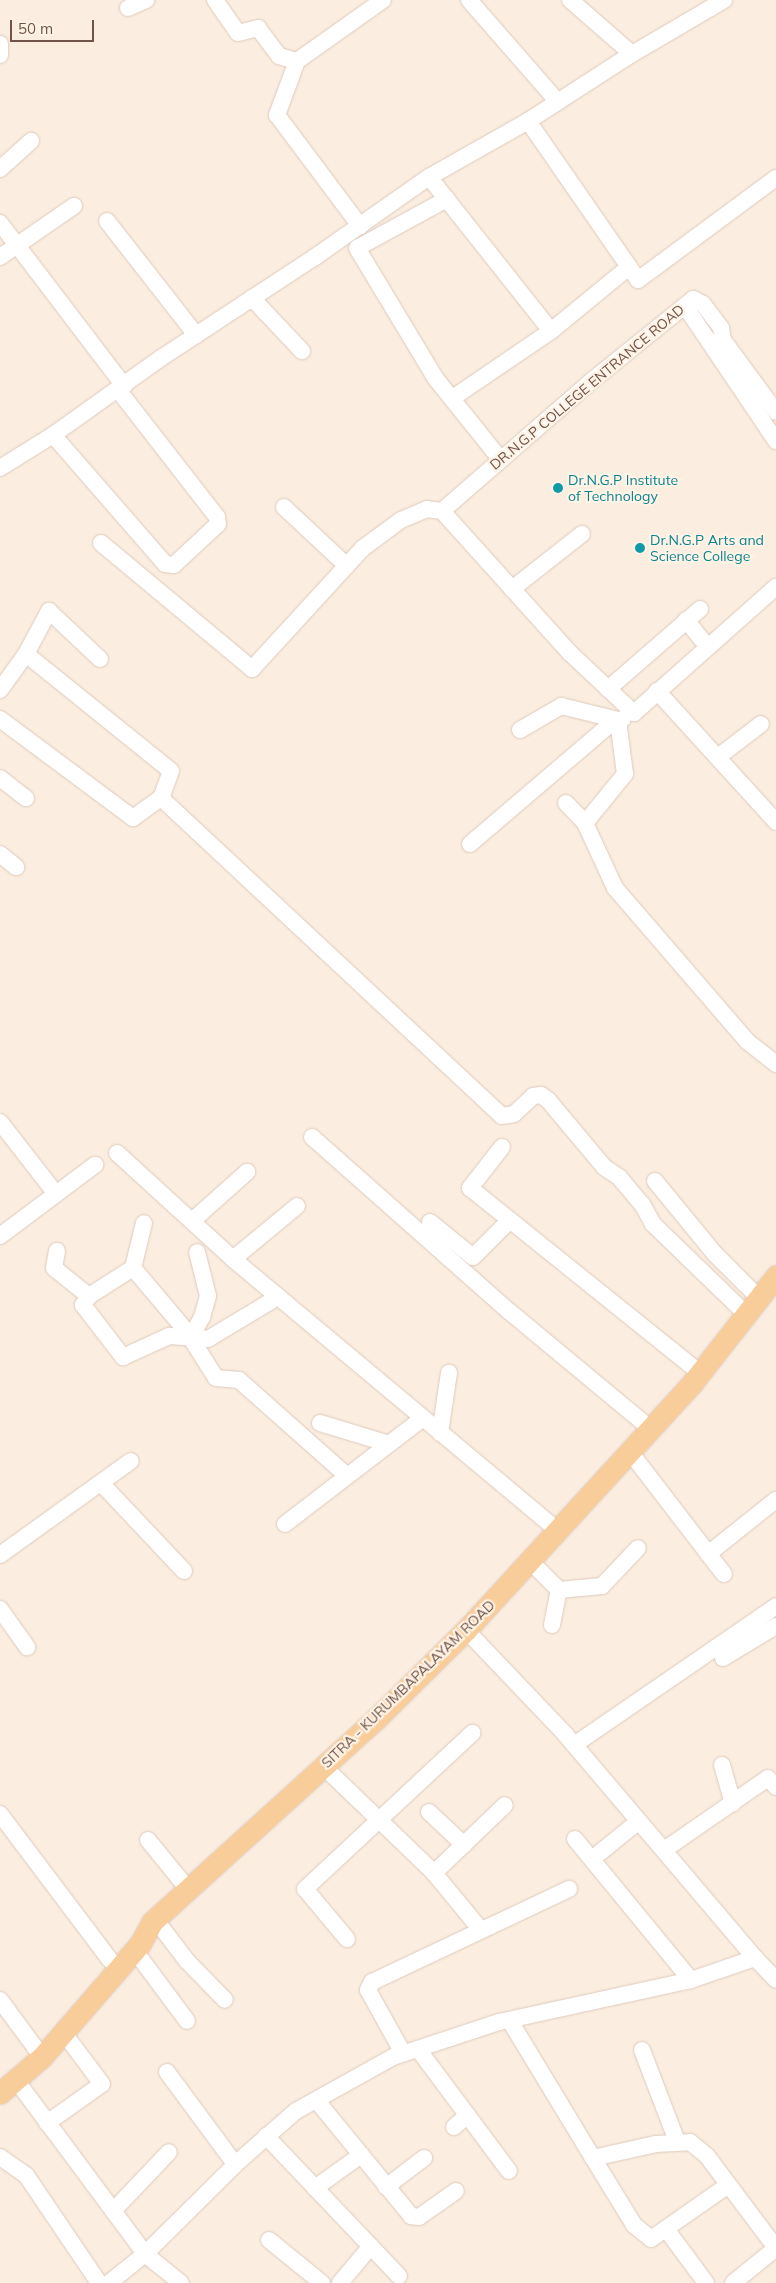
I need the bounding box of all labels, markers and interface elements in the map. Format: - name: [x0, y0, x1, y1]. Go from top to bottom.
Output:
- scale bar: [12, 10, 96, 42]
- text: 50 m: [18, 19, 53, 38]
- street label: DR.N.G.P COLLEGE ENTRANCE ROAD: [486, 301, 688, 473]
- place label: Dr.N.G.P Institute of Technology: [568, 472, 678, 504]
- marker: Dr.N.G.P Institute of Technology: [552, 482, 564, 494]
- place label: Dr.N.G.P Arts and Science College: [650, 532, 764, 564]
- marker: Dr.N.G.P Arts and Science College: [634, 542, 646, 554]
- street label: SITRA - KURUMBAPALAYAM ROAD: [318, 1597, 498, 1771]

